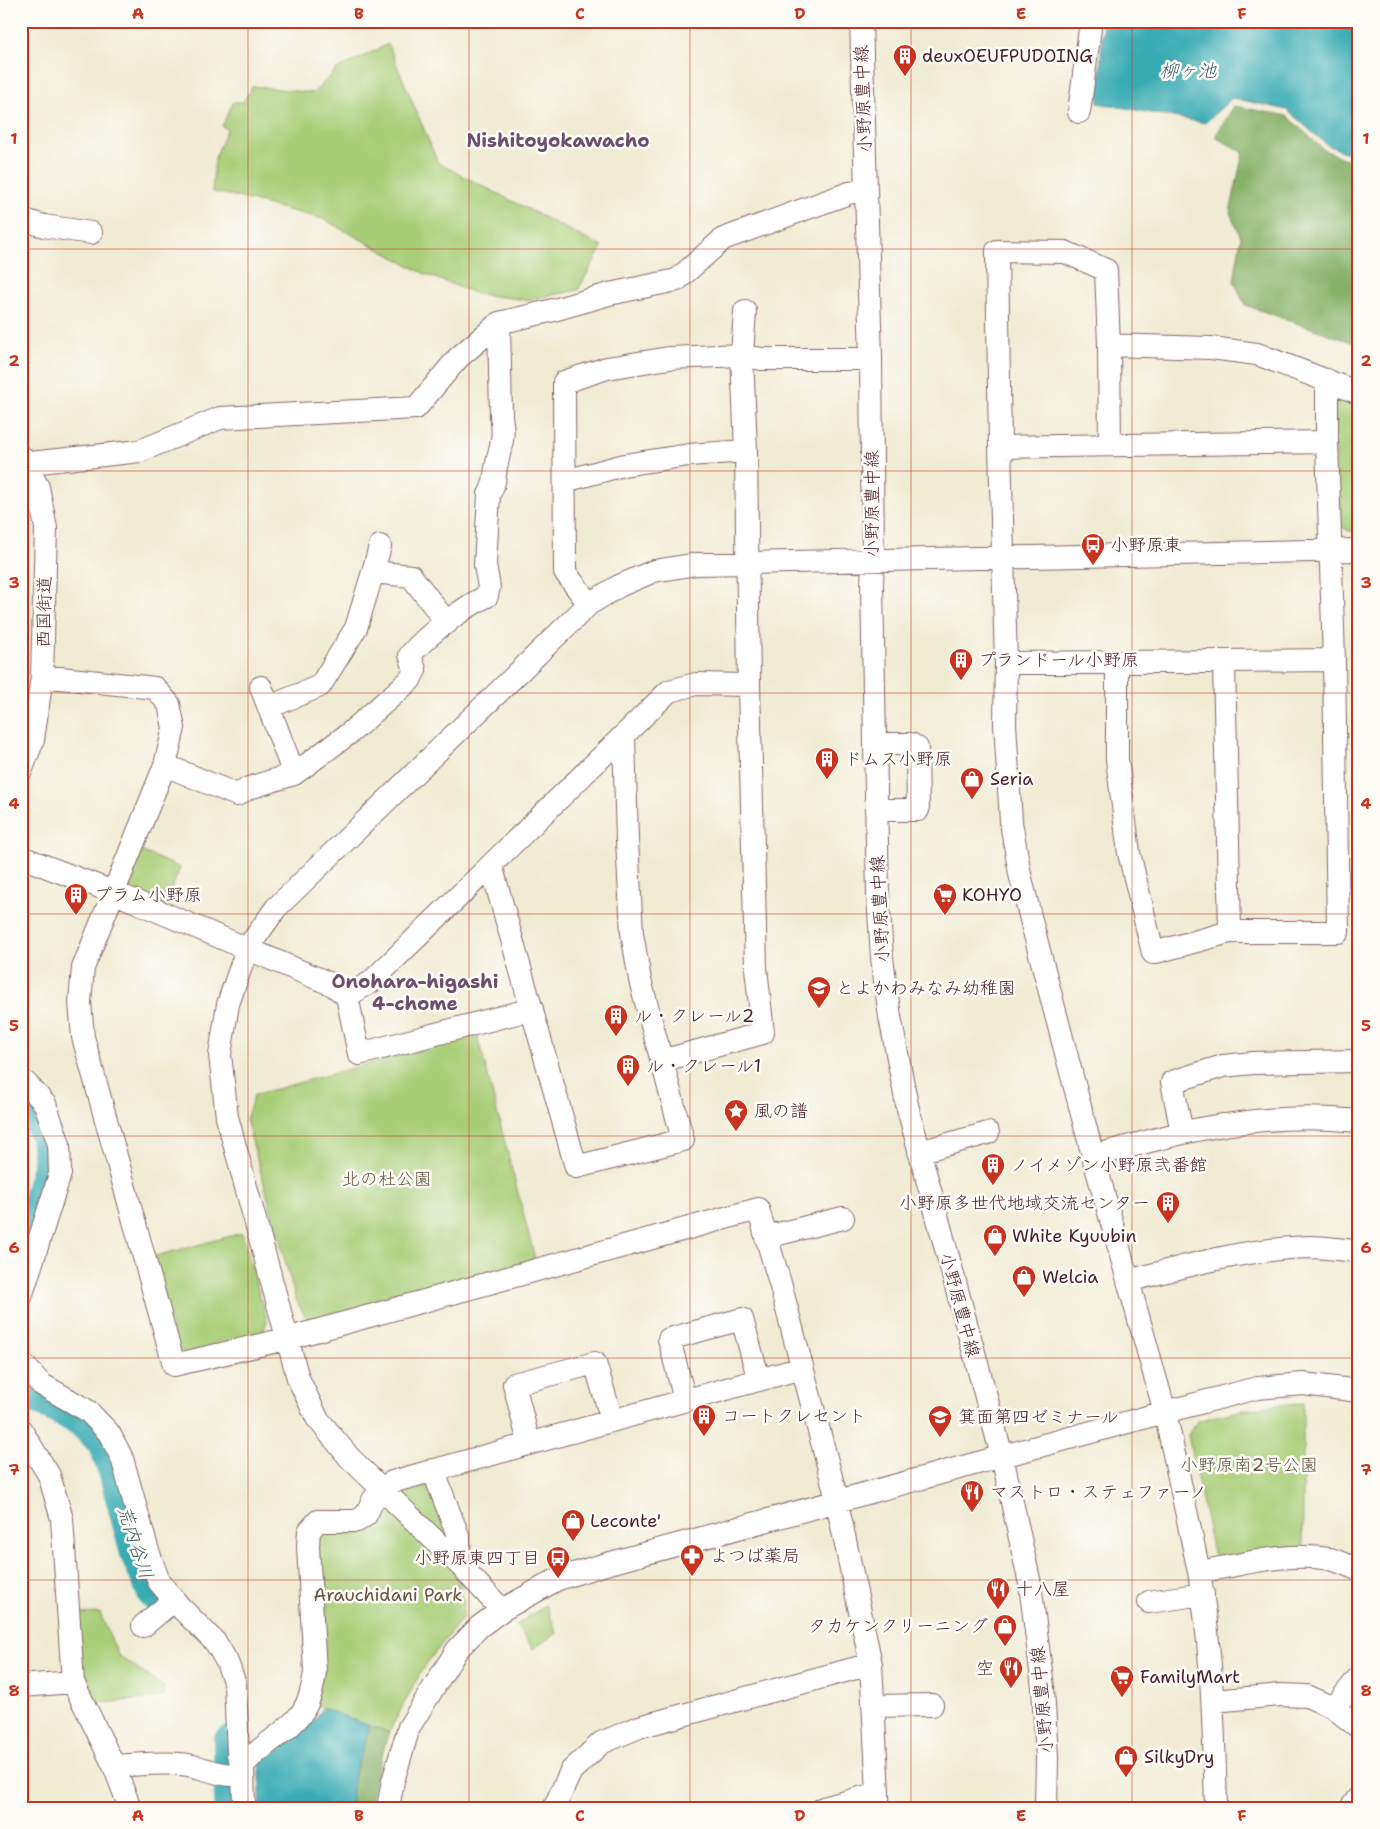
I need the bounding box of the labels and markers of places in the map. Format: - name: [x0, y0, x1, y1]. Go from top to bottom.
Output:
- building icon: deuxOEUFPUDOING: [892, 43, 918, 77]
- place label: deuxOEUFPUDOING: [922, 44, 1093, 68]
- bus stop icon: 小野原東: [1080, 532, 1106, 566]
- place label: 小野原東: [1110, 533, 1182, 557]
- building icon: プランドール小野原: [948, 647, 974, 681]
- place label: プランドール小野原: [978, 648, 1139, 672]
- building icon: ドムス小野原: [814, 746, 840, 780]
- place label: ドムス小野原: [844, 747, 952, 771]
- shop icon: Seria: [959, 766, 985, 800]
- place label: Seria: [990, 767, 1033, 791]
- building icon: プラム小野原: [63, 882, 89, 916]
- supermarket icon: KOHYO: [932, 882, 958, 916]
- place label: プラム小野原: [94, 883, 202, 907]
- place label: KOHYO: [962, 883, 1022, 907]
- school or university icon: とよかわみなみ幼稚園: [806, 975, 832, 1009]
- place label: とよかわみなみ幼稚園: [836, 976, 1016, 1000]
- building icon: ル・クレール2: [603, 1003, 629, 1037]
- place label: ル・クレール2: [634, 1004, 754, 1028]
- building icon: ル・クレール1: [615, 1053, 641, 1087]
- place label: ル・クレール1: [646, 1054, 761, 1078]
- place icon: 風の譜: [723, 1098, 749, 1132]
- place label: 風の譜: [754, 1099, 808, 1123]
- building icon: ノイメゾン小野原弐番館: [980, 1152, 1006, 1186]
- place label: ノイメゾン小野原弐番館: [1010, 1153, 1207, 1177]
- building icon: 小野原多世代地域交流センター: [1155, 1190, 1181, 1224]
- place label: 小野原多世代地域交流センター: [899, 1191, 1150, 1215]
- shop icon: White Kyuubin: [982, 1223, 1008, 1257]
- place label: White Kyuubin: [1012, 1224, 1136, 1248]
- shop icon: Welcia: [1011, 1264, 1037, 1298]
- place label: Welcia: [1042, 1265, 1099, 1289]
- building icon: コートクレセント: [691, 1403, 717, 1437]
- place label: コートクレセント: [722, 1404, 866, 1428]
- school or university icon: 箕面第四ゼミナール: [927, 1404, 953, 1438]
- place label: 箕面第四ゼミナール: [958, 1405, 1119, 1429]
- restaurant icon: マストロ・ステェファーノ: [959, 1479, 985, 1513]
- place label: マストロ・ステェファーノ: [990, 1480, 1207, 1504]
- shop icon: Leconte': [560, 1508, 586, 1542]
- place label: Leconte': [590, 1509, 661, 1533]
- pharmacy icon: よつば薬局: [679, 1543, 705, 1577]
- place label: よつば薬局: [710, 1544, 800, 1568]
- bus stop icon: 小野原東四丁目: [545, 1545, 571, 1579]
- place label: 小野原東四丁目: [414, 1546, 540, 1570]
- restaurant icon: 十八屋: [985, 1576, 1011, 1610]
- place label: 十八屋: [1016, 1577, 1070, 1601]
- shop icon: タカケンクリーニング: [992, 1613, 1018, 1647]
- place label: タカケンクリーニング: [808, 1614, 988, 1638]
- restaurant icon: 空: [998, 1655, 1024, 1689]
- place label: 空: [976, 1656, 994, 1680]
- supermarket icon: FamilyMart: [1109, 1664, 1135, 1698]
- place label: FamilyMart: [1140, 1665, 1240, 1689]
- shop icon: SilkyDry: [1113, 1744, 1139, 1778]
- place label: SilkyDry: [1144, 1745, 1214, 1769]

